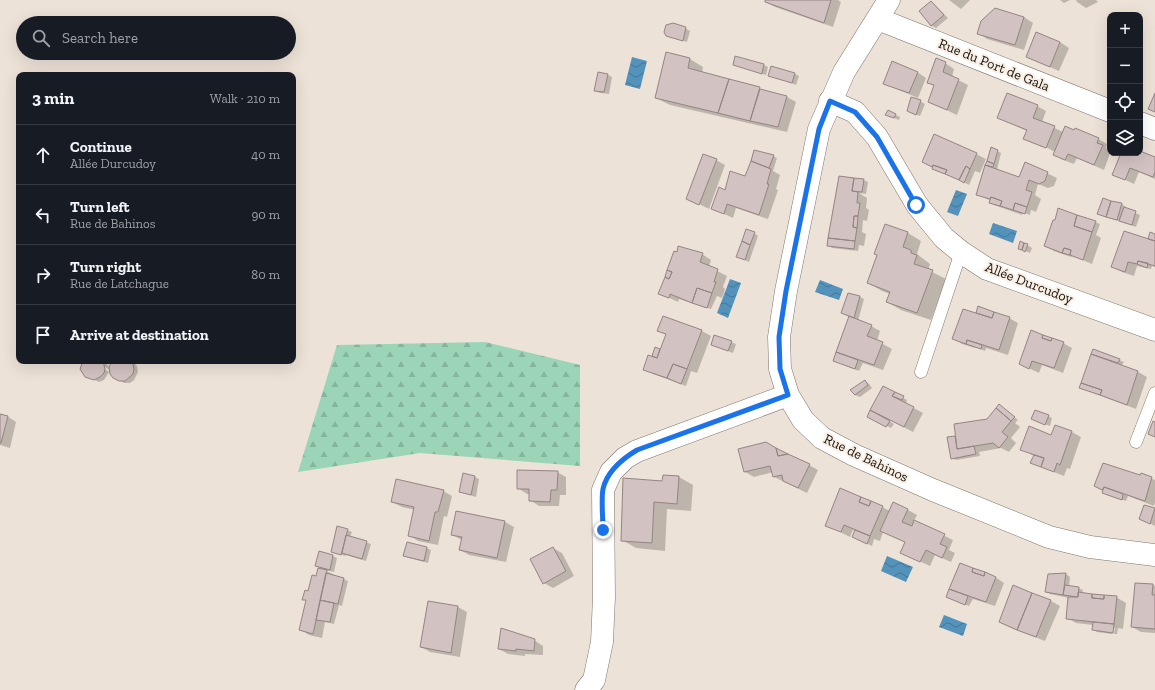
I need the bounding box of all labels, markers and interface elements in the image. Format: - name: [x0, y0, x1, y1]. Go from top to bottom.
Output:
- map controls: [1107, 12, 1143, 156]
- button: +: [1107, 12, 1143, 48]
- search box: [16, 16, 296, 60]
- icon: search: [30, 27, 52, 49]
- text: Search here: [62, 29, 138, 47]
- street label: Rue du Port de Gala: [936, 35, 1052, 95]
- button: −: [1107, 48, 1143, 84]
- button: locate: [1107, 84, 1143, 120]
- text: 3 min: [32, 88, 74, 108]
- text: Walk · 210 m: [210, 91, 280, 106]
- button: layers: [1107, 120, 1143, 156]
- text: Continue: [70, 138, 132, 156]
- icon: ahead: [32, 144, 54, 166]
- text: 40 m: [251, 147, 280, 162]
- text: Allée Durcudoy: [70, 156, 156, 171]
- route start: [907, 196, 925, 214]
- text: Turn left: [70, 198, 130, 216]
- icon: left: [32, 204, 54, 226]
- text: 90 m: [251, 207, 280, 222]
- text: Rue de Bahinos: [70, 216, 155, 231]
- text: Turn right: [70, 258, 141, 276]
- street label: Allée Durcudoy: [983, 258, 1076, 308]
- icon: right: [32, 264, 54, 286]
- text: 80 m: [251, 267, 280, 282]
- text: Rue de Latchague: [70, 276, 169, 291]
- icon: arrive: [32, 324, 54, 346]
- text: Arrive at destination: [70, 326, 209, 344]
- street label: Rue de Bahinos: [821, 430, 911, 486]
- route end: [594, 521, 612, 539]

